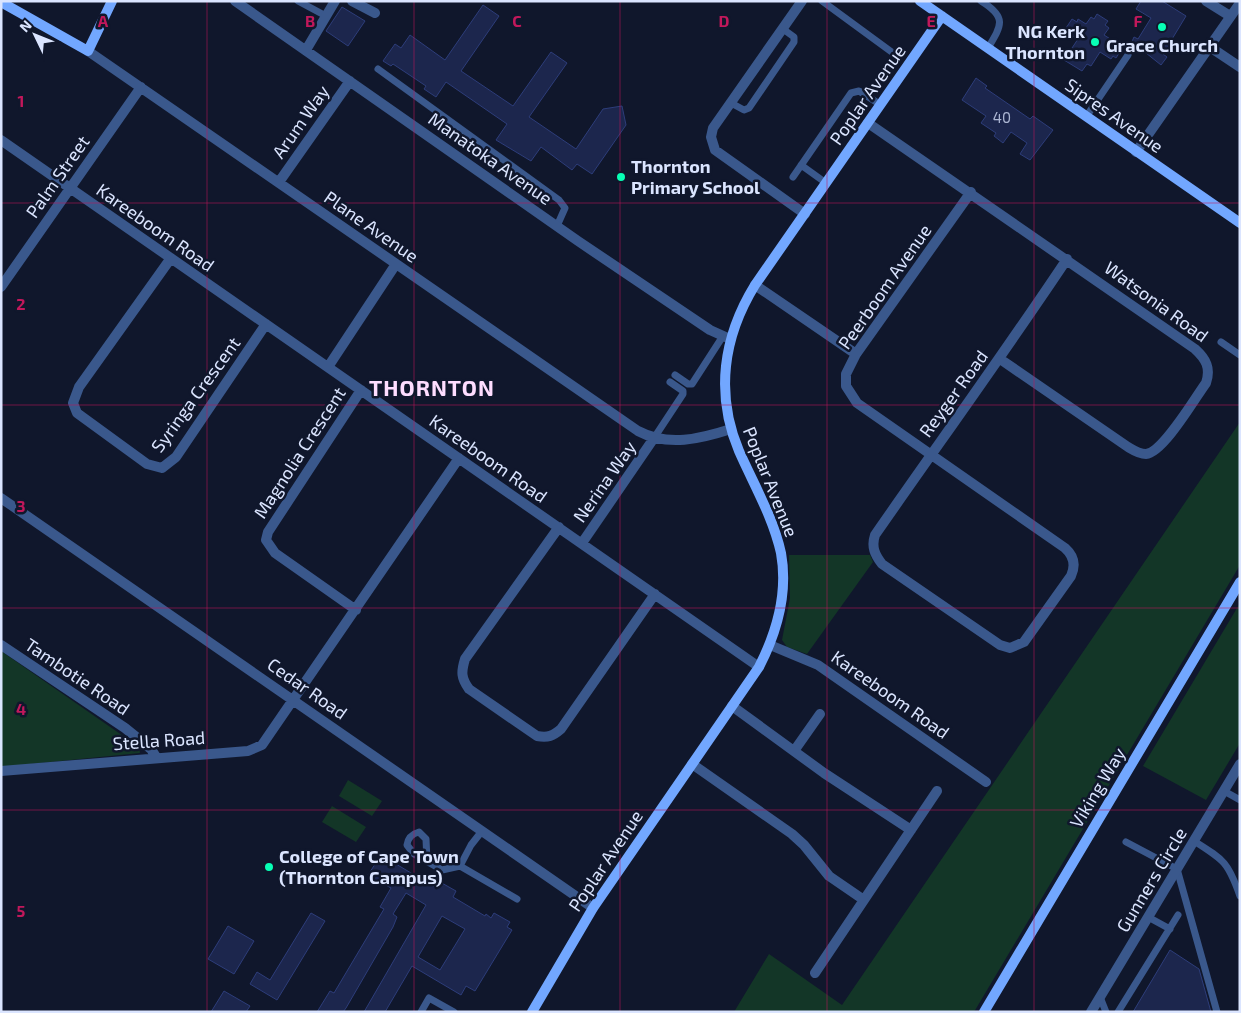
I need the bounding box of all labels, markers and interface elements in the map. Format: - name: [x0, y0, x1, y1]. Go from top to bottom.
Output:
- north arrow: [10, 10, 60, 60]
- text: A: [98, 11, 109, 30]
- text: B: [305, 11, 315, 30]
- text: C: [512, 11, 522, 30]
- text: D: [719, 11, 730, 30]
- text: E: [926, 11, 936, 30]
- text: F: [1134, 11, 1143, 30]
- text: N: [15, 16, 35, 35]
- place label: NG Kerk Thornton: [1005, 20, 1085, 63]
- marker: Grace Church: [1156, 21, 1168, 33]
- place label: Grace Church: [1106, 34, 1218, 56]
- marker: NG Kerk Thornton: [1089, 36, 1101, 48]
- street label: Poplar Avenue: [825, 40, 910, 149]
- street label: Sipres Avenue: [1061, 73, 1168, 157]
- street label: Arum Way: [267, 80, 334, 162]
- text: 1: [18, 91, 24, 110]
- street label: Manatoka Avenue: [424, 107, 557, 209]
- house number: 40: [993, 108, 1011, 126]
- street label: Palm Street: [21, 131, 94, 222]
- place label: Thornton Primary School: [631, 155, 760, 198]
- marker: Thornton Primary School: [615, 171, 627, 183]
- street label: Kareeboom Road: [92, 178, 219, 276]
- street label: Plane Avenue: [320, 186, 423, 267]
- street label: Peerboom Avenue: [833, 220, 935, 353]
- street label: Watsonia Road: [1100, 256, 1213, 346]
- text: 2: [16, 294, 26, 313]
- street label: Syringa Crescent: [146, 332, 244, 456]
- street label: Reyger Road: [914, 346, 992, 441]
- district label: THORNTON: [369, 374, 495, 400]
- street label: Magnolia Crescent: [249, 383, 350, 522]
- street label: Kareeboom Road: [425, 409, 552, 507]
- street label: Poplar Avenue: [739, 423, 803, 540]
- street label: Nerina Way: [568, 436, 641, 526]
- text: 3: [16, 496, 26, 515]
- street label: Tambotie Road: [21, 633, 134, 719]
- street label: Kareeboom Road: [827, 645, 954, 743]
- street label: Cedar Road: [263, 653, 352, 724]
- text: 4: [16, 699, 26, 718]
- street label: Stella Road: [112, 726, 206, 754]
- street label: Viking Way: [1065, 743, 1130, 832]
- street label: Poplar Avenue: [563, 806, 647, 915]
- street label: Gunners Circle: [1111, 823, 1191, 936]
- place label: College of Cape Town (Thornton Campus): [279, 845, 459, 888]
- marker: College of Cape Town (Thornton Campus): [263, 861, 275, 873]
- text: 5: [17, 901, 26, 920]

